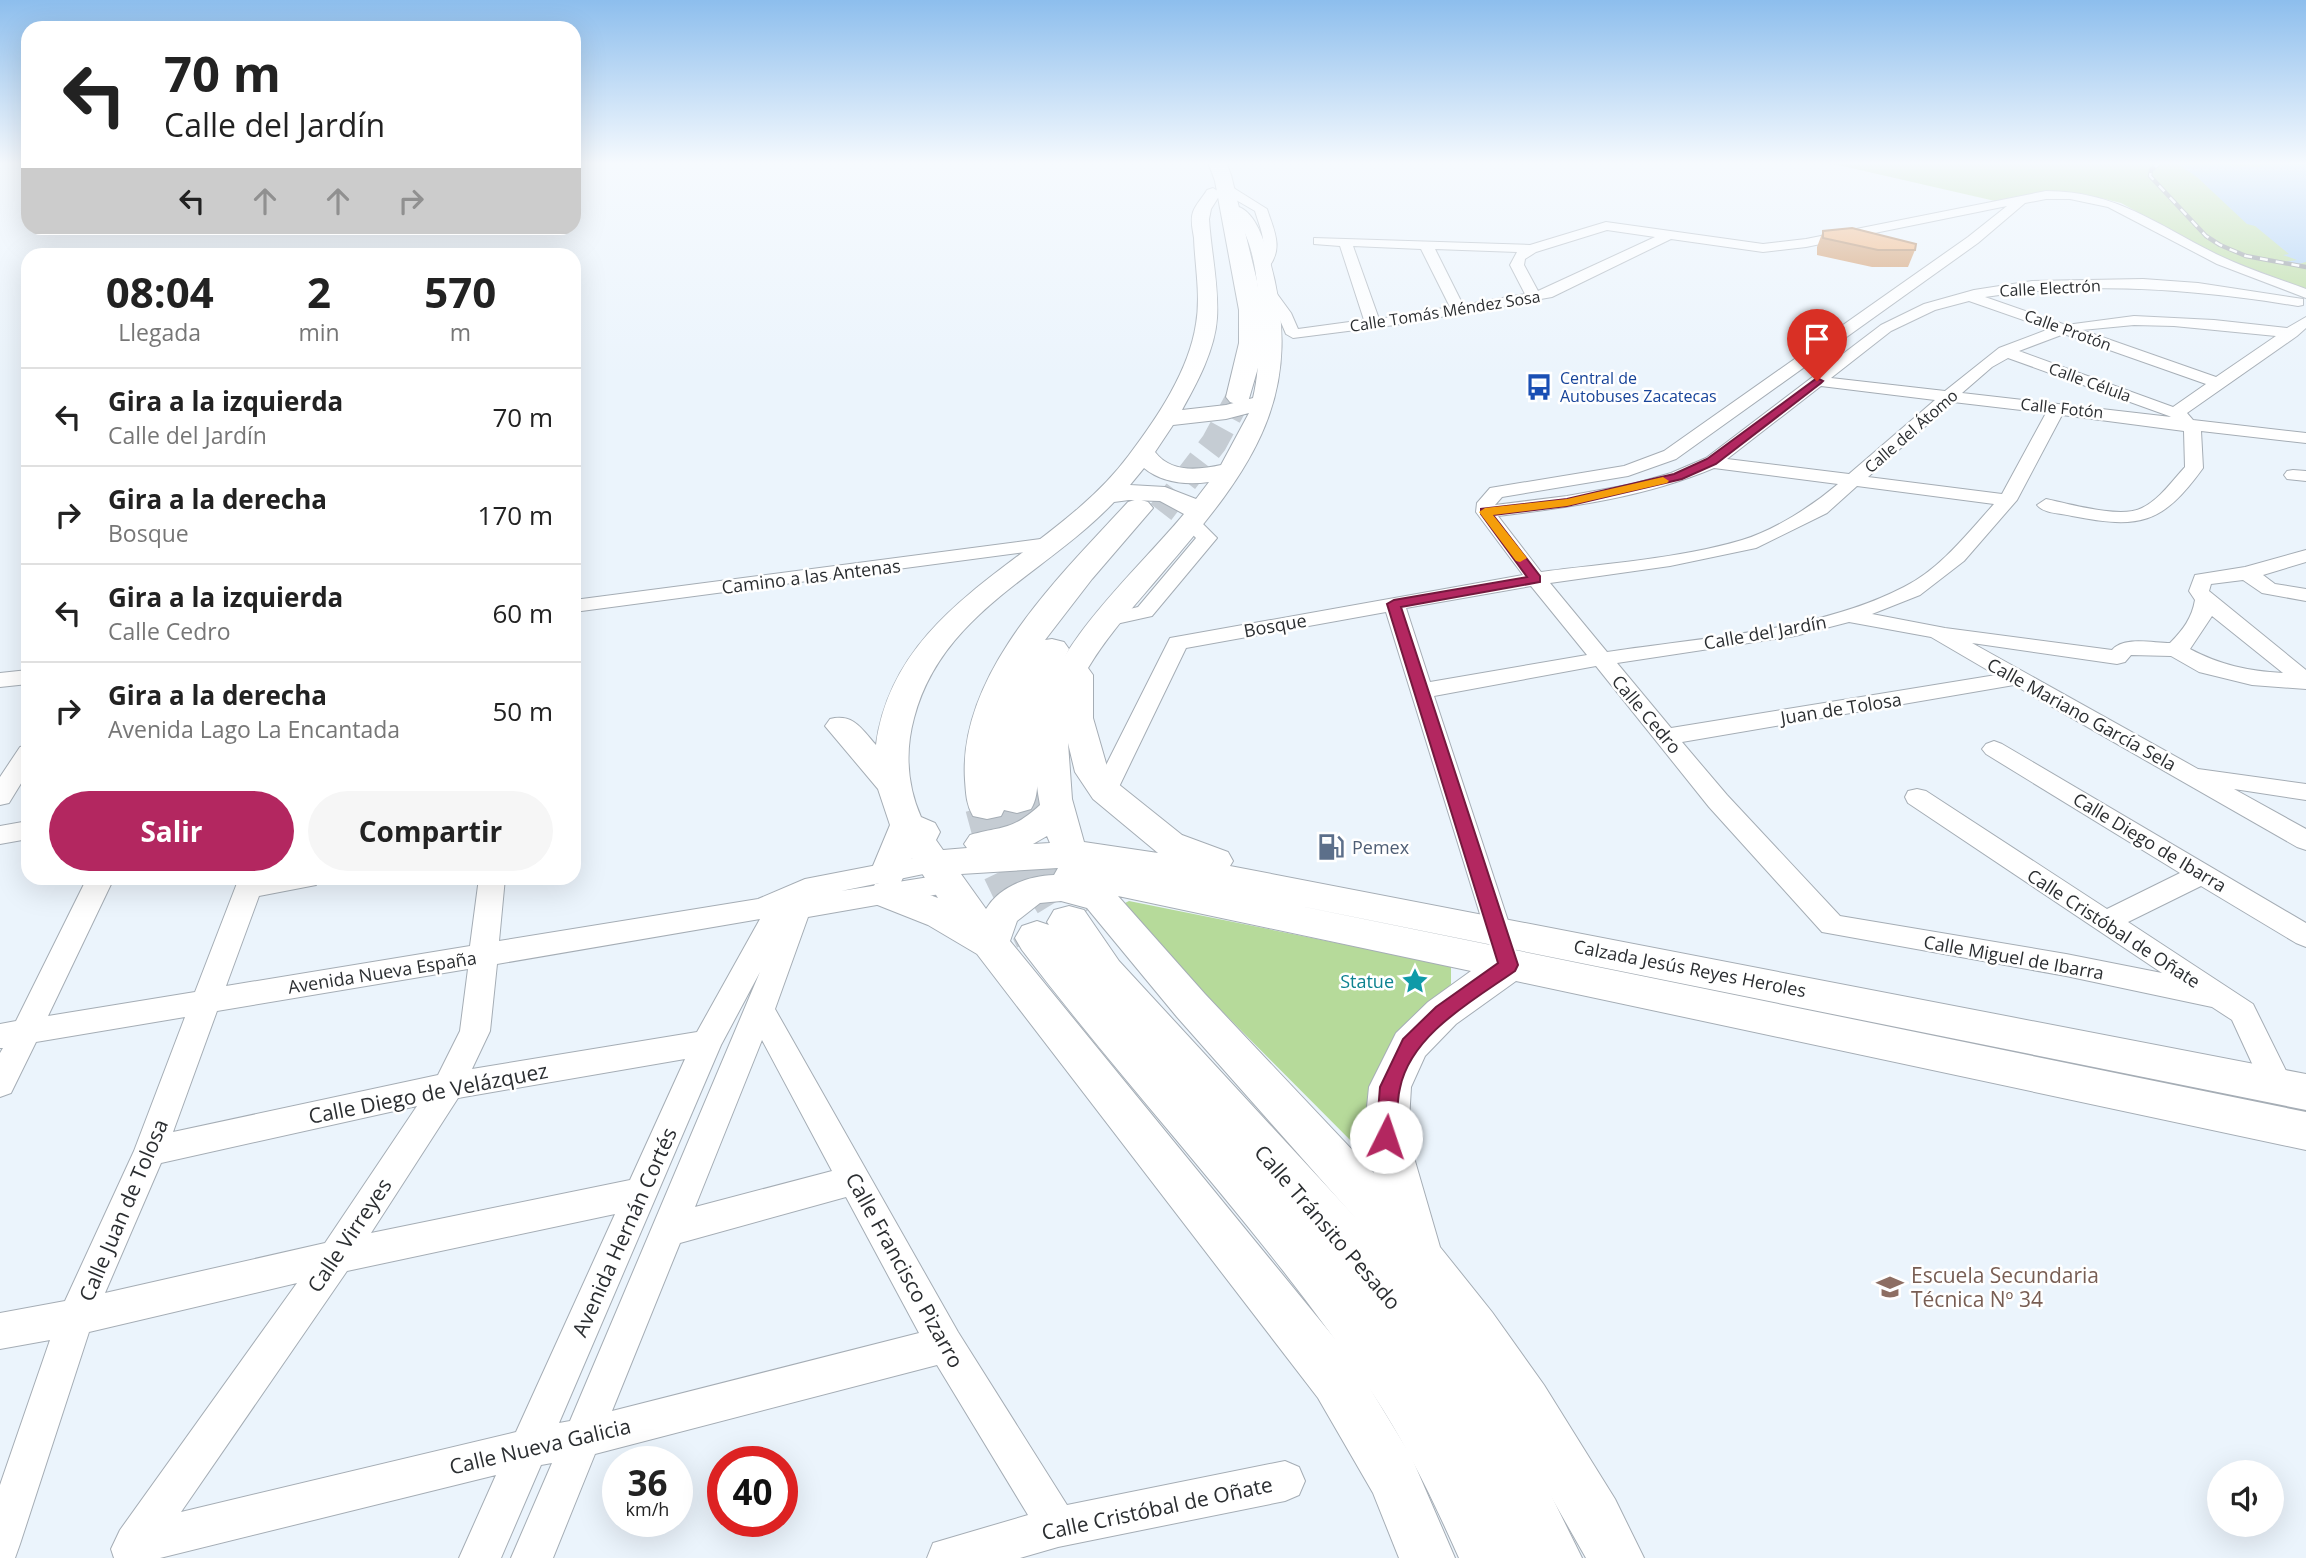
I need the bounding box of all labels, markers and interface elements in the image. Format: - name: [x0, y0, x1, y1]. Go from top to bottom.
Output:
- text: 70 m: [164, 40, 281, 106]
- icon: left: [49, 49, 140, 140]
- text: Calle del Jardín: [164, 103, 385, 146]
- icon: left: [173, 182, 211, 220]
- icon: ahead: [246, 182, 284, 220]
- icon: ahead: [319, 182, 357, 220]
- icon: right: [392, 182, 430, 220]
- text: 08:04: [106, 263, 214, 320]
- text: 2: [307, 263, 331, 320]
- text: 570: [424, 263, 496, 320]
- street label: Calle Electrón: [1999, 274, 2101, 302]
- street label: Calle Tomás Méndez Sosa: [1348, 285, 1542, 337]
- street label: Calle Protón: [2021, 304, 2115, 356]
- pin: [1787, 309, 1847, 381]
- text: Llegada: [118, 316, 201, 348]
- text: min: [298, 316, 340, 348]
- text: m: [450, 316, 471, 348]
- icon: arrive: [1798, 320, 1836, 358]
- street label: Calle Célula: [2046, 357, 2134, 407]
- place label: Central de Autobuses Zacatecas: [1560, 367, 1717, 407]
- bus stop icon: Central de Autobuses Zacatecas: [1524, 372, 1554, 402]
- text: Gira a la izquierda: [108, 383, 343, 419]
- street label: Calle del Átomo: [1860, 384, 1962, 478]
- street label: Calle Fotón: [2019, 393, 2105, 423]
- icon: left: [49, 398, 87, 436]
- text: 70 m: [492, 399, 553, 435]
- text: Calle del Jardín: [108, 419, 267, 451]
- text: Gira a la derecha: [108, 481, 327, 517]
- icon: right: [49, 496, 87, 534]
- text: 170 m: [478, 497, 553, 533]
- text: Bosque: [108, 517, 189, 549]
- street label: Camino a las Antenas: [720, 553, 902, 599]
- text: Gira a la izquierda: [108, 579, 343, 615]
- icon: left: [49, 594, 87, 632]
- text: 60 m: [492, 595, 553, 631]
- street label: Bosque: [1242, 608, 1308, 642]
- street label: Calle del Jardín: [1702, 609, 1828, 655]
- text: Calle Cedro: [108, 615, 230, 647]
- street label: Calle Mariano García Sela: [1983, 652, 2181, 776]
- street label: Calle Cedro: [1607, 670, 1687, 758]
- text: Gira a la derecha: [108, 677, 327, 713]
- street label: Juan de Tolosa: [1777, 687, 1903, 730]
- icon: right: [49, 692, 87, 730]
- text: 50 m: [492, 693, 553, 729]
- text: Avenida Lago La Encantada: [108, 713, 400, 745]
- street label: Calle Diego de Ibarra: [2069, 787, 2231, 897]
- button: Salir: [49, 791, 294, 871]
- button: Compartir: [308, 791, 553, 871]
- fuel station icon: Pemex: [1316, 832, 1346, 862]
- place label: Pemex: [1352, 835, 1410, 859]
- street label: Calle Cristóbal de Oñate: [2023, 863, 2205, 993]
- street label: Calle Miguel de Ibarra: [1922, 929, 2106, 985]
- street label: Calzada Jesús Reyes Heroles: [1572, 934, 1808, 1002]
- street label: Avenida Nueva España: [286, 945, 478, 999]
- place icon: Statue: [1400, 966, 1430, 996]
- place label: Statue: [1340, 969, 1394, 993]
- street label: Calle Diego de Velázquez: [306, 1056, 550, 1130]
- position arrow: [1349, 1100, 1423, 1174]
- street label: Calle Juan de Tolosa: [72, 1115, 174, 1305]
- street label: Avenida Hernán Cortés: [565, 1123, 683, 1341]
- street label: Calle Tránsito Pesado: [1249, 1139, 1407, 1315]
- street label: Calle Francisco Pizarro: [840, 1167, 970, 1373]
- street label: Calle Virreyes: [301, 1173, 397, 1297]
- place label: Escuela Secundaria Técnica Nº 34: [1911, 1261, 2099, 1313]
- school or university icon: Escuela Secundaria Técnica Nº 34: [1875, 1272, 1905, 1302]
- street label: Calle Nueva Galicia: [447, 1412, 633, 1480]
- speed limit sign: 40: [707, 1446, 798, 1537]
- text: 36: [627, 1459, 668, 1506]
- map controls: [2207, 1460, 2284, 1537]
- button: sound: [2207, 1460, 2284, 1537]
- street label: Calle Cristóbal de Oñate: [1039, 1470, 1275, 1546]
- text: km/h: [626, 1497, 669, 1521]

